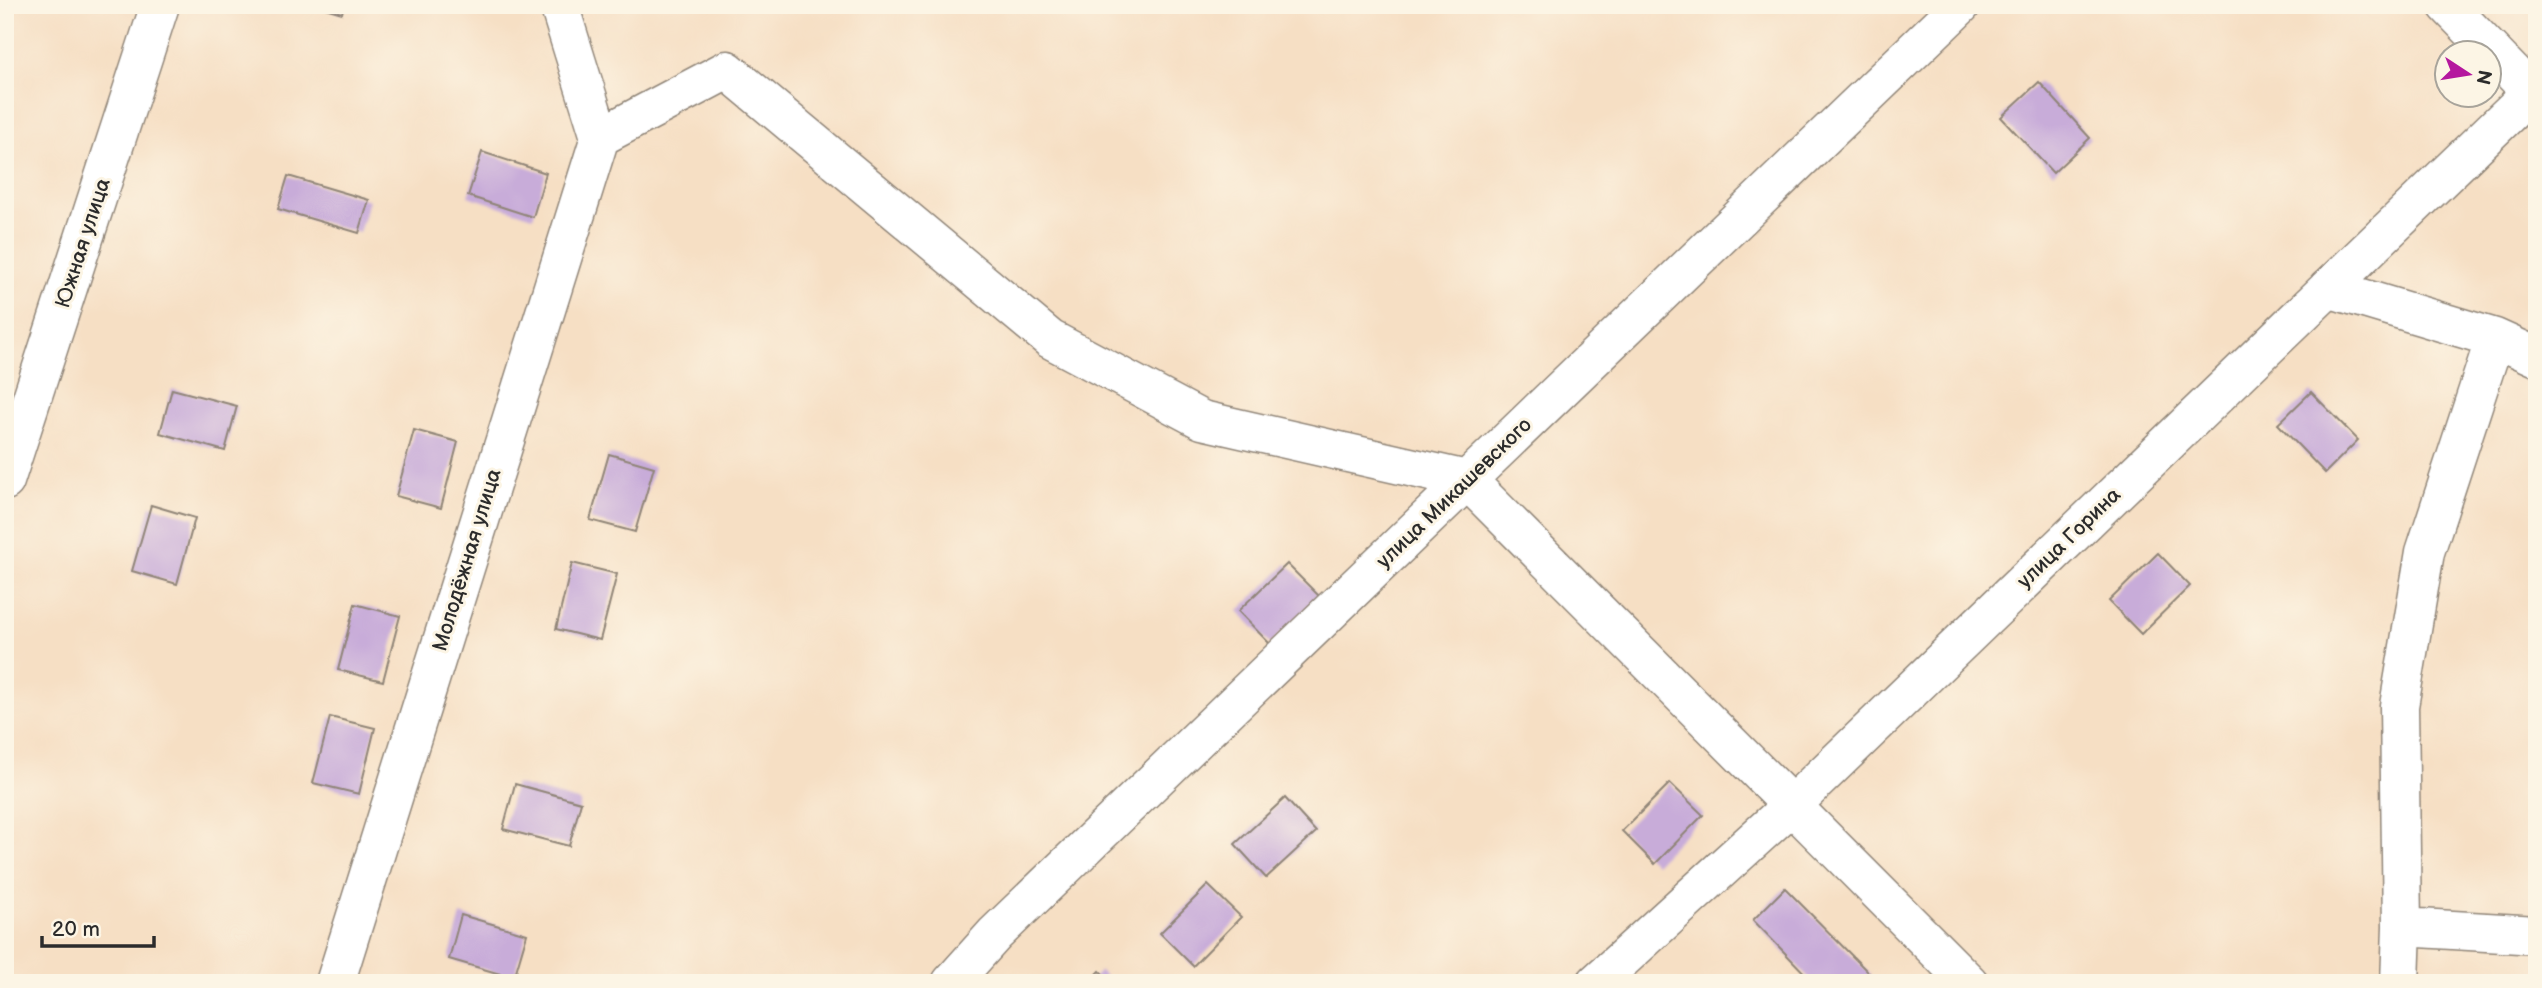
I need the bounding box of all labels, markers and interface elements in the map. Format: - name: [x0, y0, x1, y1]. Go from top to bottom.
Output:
- north arrow: [2434, 38, 2504, 108]
- text: N: [2470, 68, 2496, 87]
- street label: Южная улица: [50, 174, 116, 311]
- street label: улица Микашевского: [1371, 412, 1537, 574]
- street label: Молодёжная улица: [427, 465, 507, 654]
- street label: улица Горина: [2012, 482, 2126, 594]
- scale bar: [42, 904, 154, 948]
- text: 20 m: [52, 917, 100, 942]

